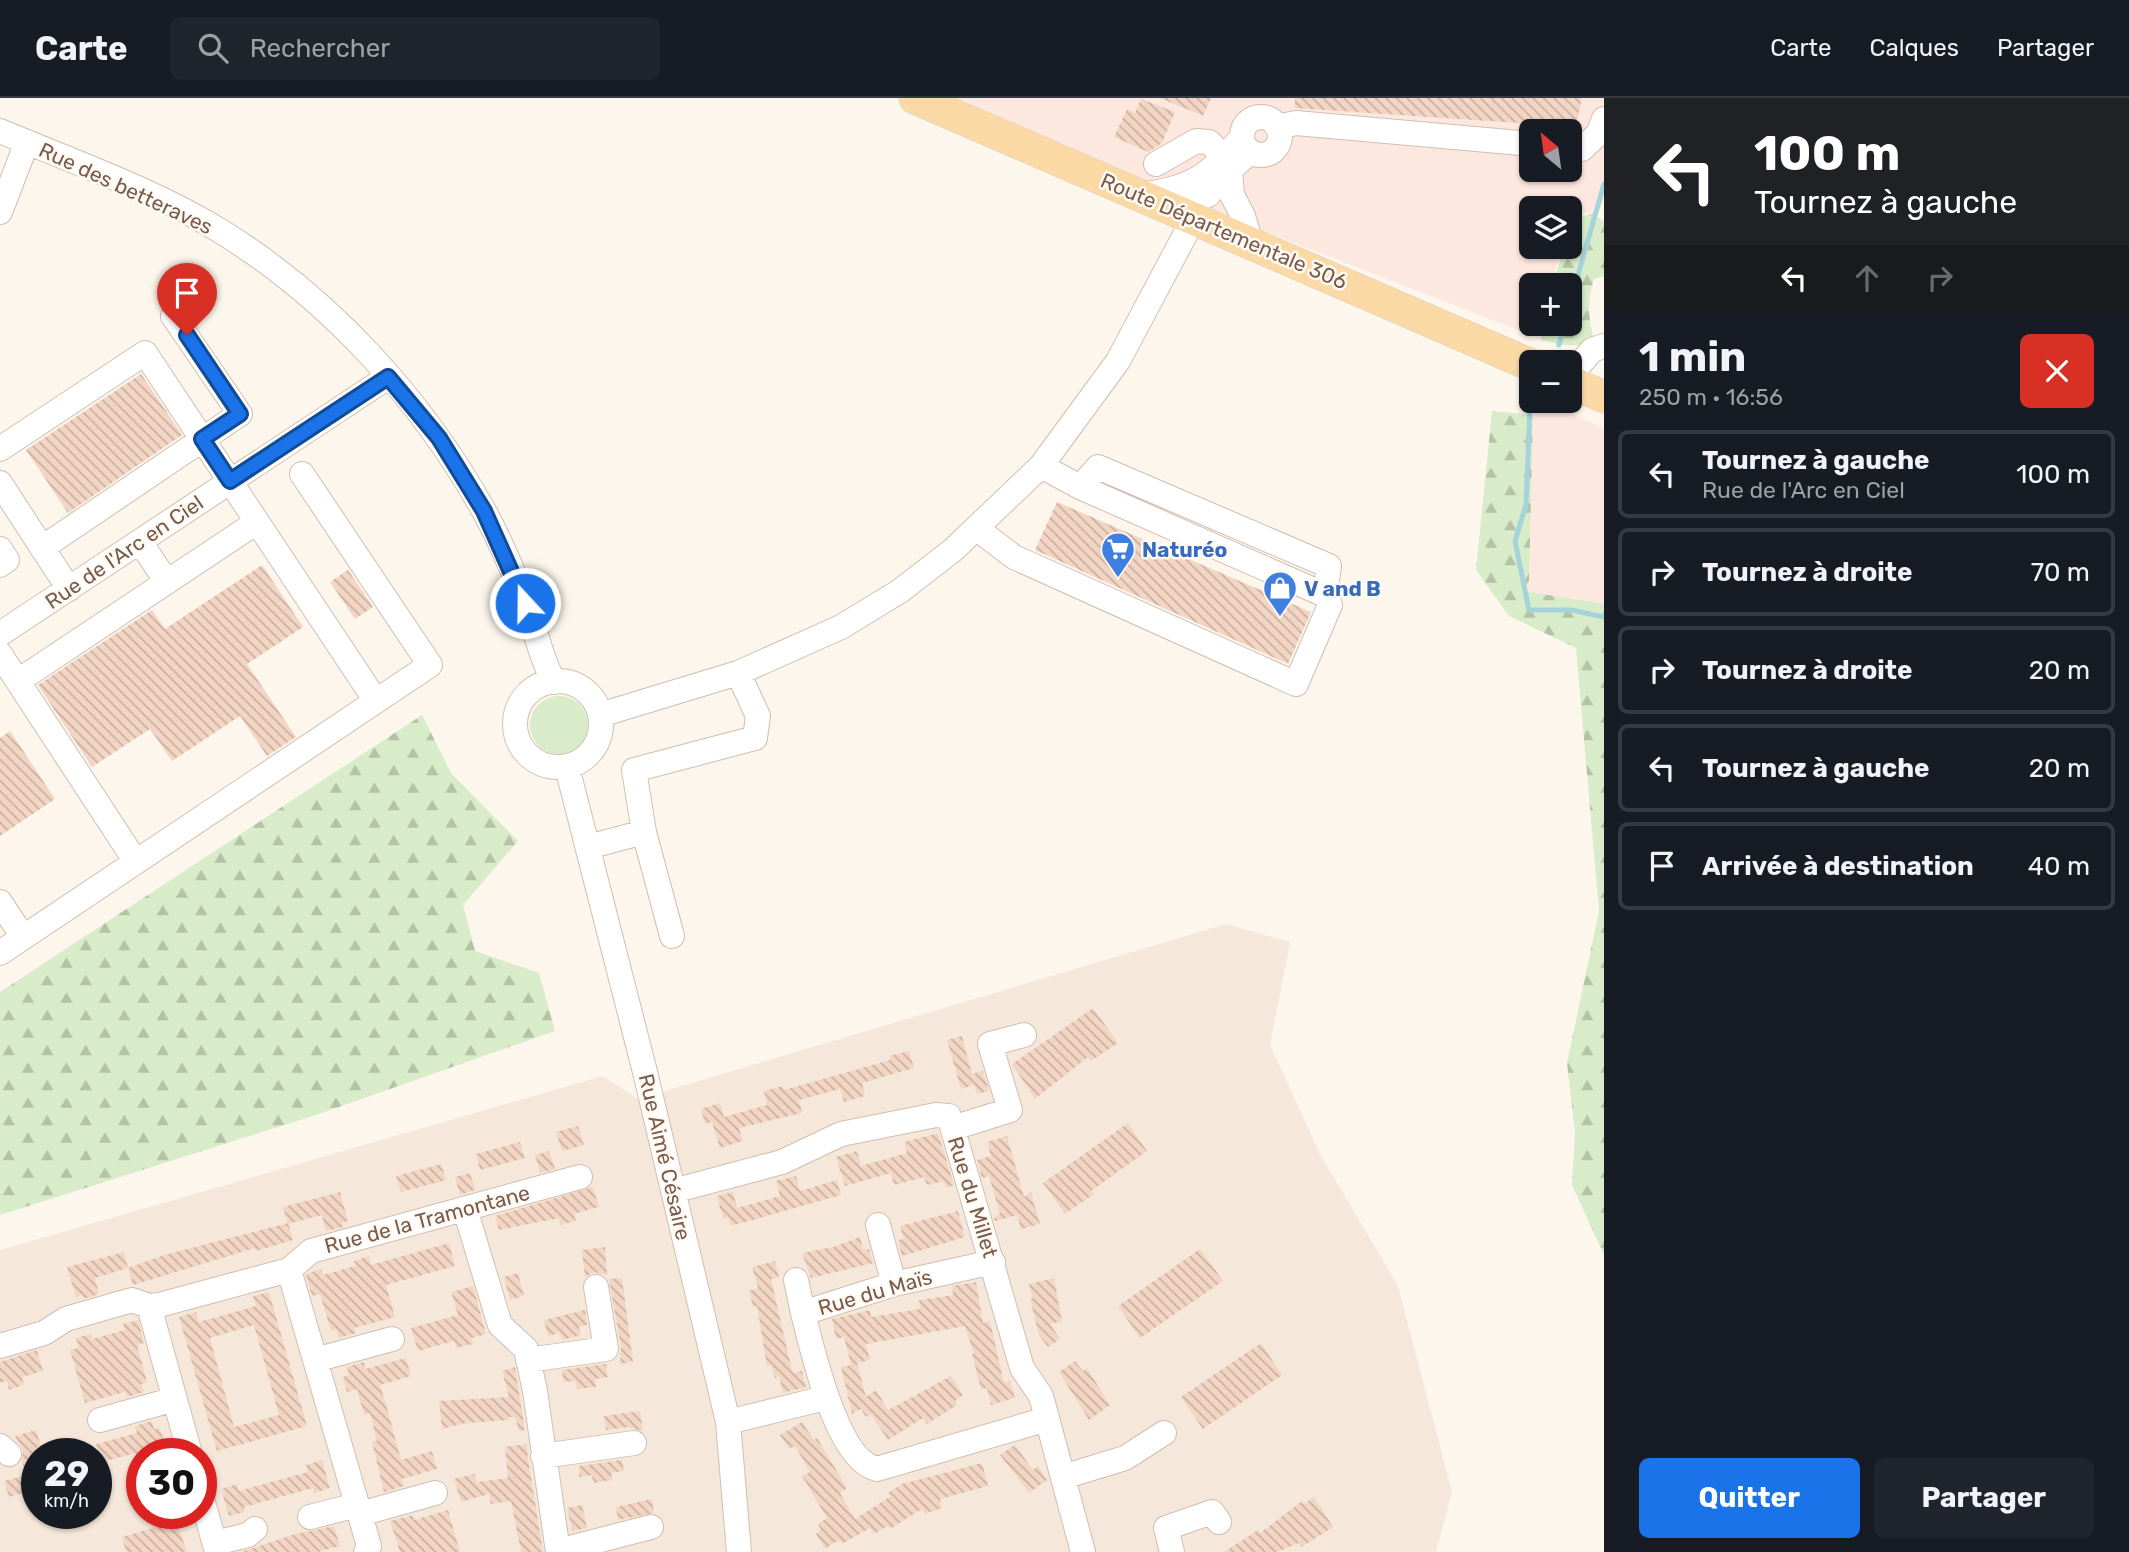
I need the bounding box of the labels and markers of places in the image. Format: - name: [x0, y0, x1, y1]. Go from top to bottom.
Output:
- pin: [157, 263, 217, 335]
- supermarket icon: Naturéo: [1099, 530, 1137, 579]
- place label: Naturéo: [1142, 537, 1227, 562]
- shop icon: V and B: [1261, 569, 1299, 618]
- place label: V and B: [1304, 576, 1381, 601]

